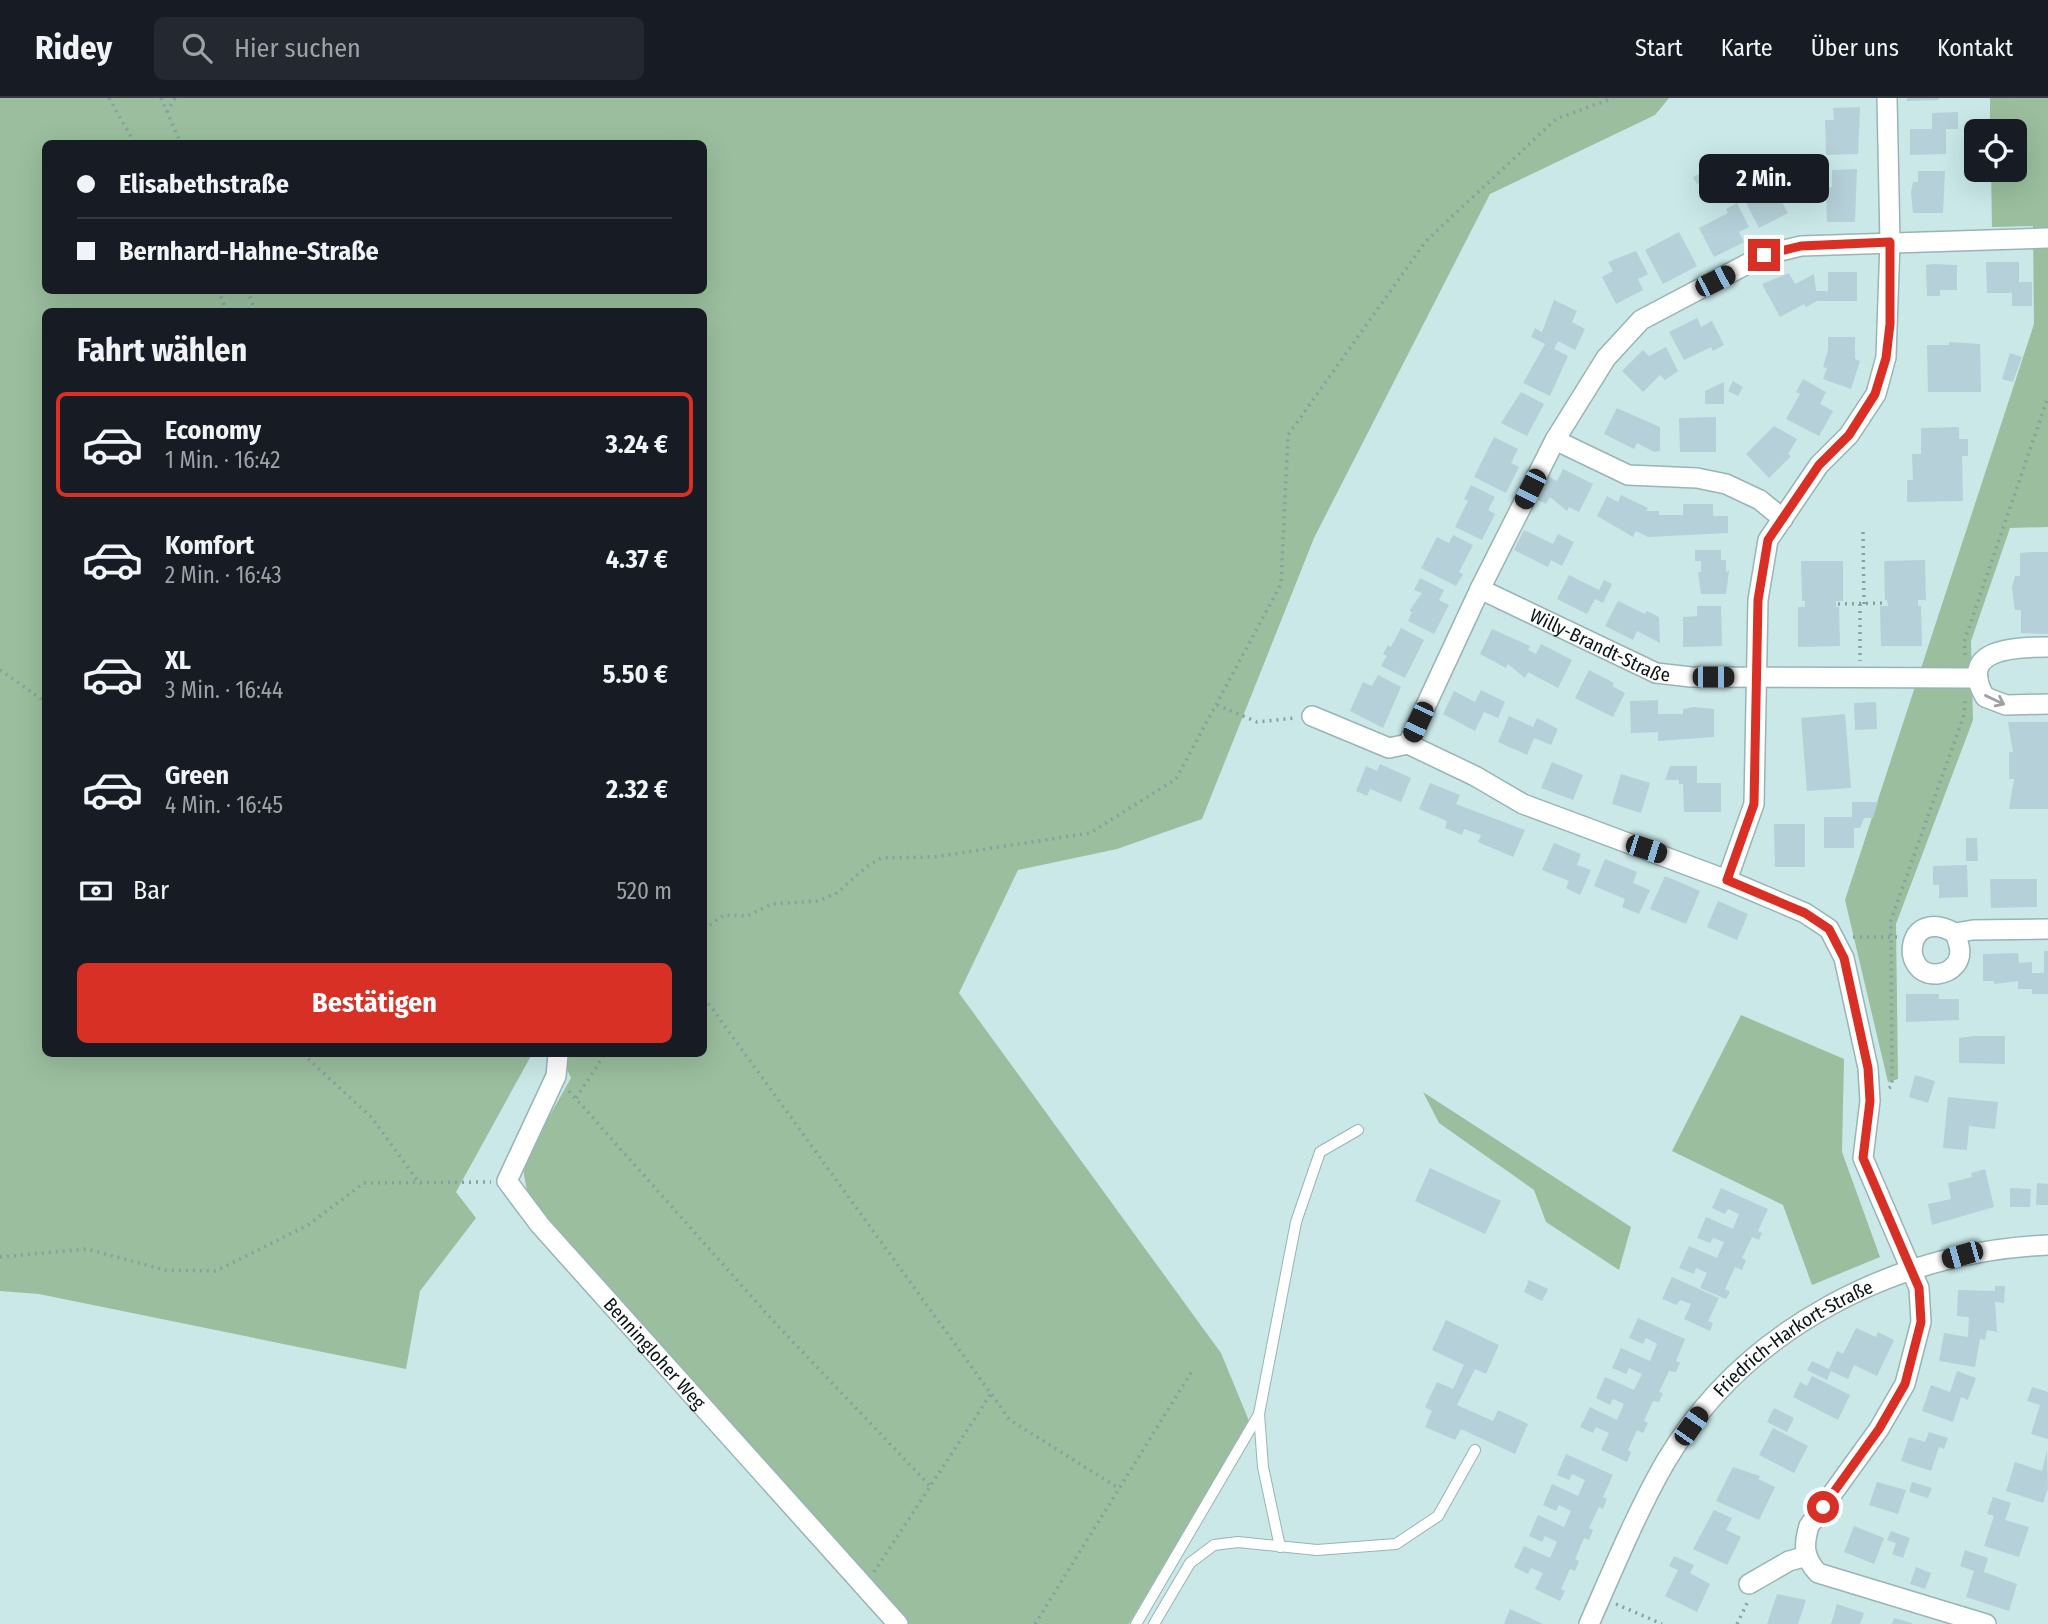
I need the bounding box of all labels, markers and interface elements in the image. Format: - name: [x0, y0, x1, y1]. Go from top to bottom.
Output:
- search box: [154, 17, 644, 80]
- text: Ridey: [35, 28, 112, 68]
- icon: search: [178, 29, 216, 67]
- text: Hier suchen: [234, 33, 361, 64]
- text: Start: [1635, 34, 1683, 62]
- text: Karte: [1721, 34, 1773, 62]
- text: Über uns: [1811, 34, 1899, 62]
- text: Kontakt: [1937, 34, 2013, 62]
- map controls: [1964, 119, 2027, 182]
- button: locate: [1964, 119, 2027, 182]
- callout: 2 Min.: [1699, 153, 1829, 202]
- text: 2 Min.: [1736, 164, 1792, 192]
- text: Elisabethstraße: [119, 169, 289, 200]
- text: Bernhard-Hahne-Straße: [119, 236, 379, 267]
- route end: [1748, 239, 1780, 271]
- car: [1692, 262, 1739, 300]
- text: Fahrt wählen: [77, 331, 247, 369]
- icon: car: [81, 413, 144, 476]
- text: Economy: [165, 415, 261, 446]
- text: 3.24 €: [606, 429, 668, 460]
- text: 1 Min. · 16:42: [165, 446, 280, 474]
- car: [1512, 466, 1549, 512]
- icon: car: [81, 528, 144, 591]
- text: Komfort: [165, 530, 254, 561]
- text: 4.37 €: [606, 544, 668, 575]
- text: 2 Min. · 16:43: [165, 561, 282, 589]
- street label: Willy-Brandt-Straße: [1526, 604, 1671, 687]
- icon: car: [81, 643, 144, 706]
- text: XL: [165, 645, 191, 676]
- text: 5.50 €: [603, 659, 668, 690]
- car: [1693, 667, 1735, 688]
- text: 3 Min. · 16:44: [165, 676, 283, 704]
- one-way arrow: [1984, 694, 2005, 707]
- car: [1400, 699, 1437, 745]
- icon: car: [81, 758, 144, 821]
- text: Green: [165, 760, 229, 791]
- text: 2.32 €: [606, 774, 668, 805]
- text: 4 Min. · 16:45: [165, 791, 283, 819]
- car: [1623, 833, 1670, 865]
- icon: cash: [77, 872, 115, 910]
- text: Bar: [133, 875, 169, 906]
- text: 520 m: [616, 877, 672, 905]
- button: Bestätigen: [77, 963, 672, 1043]
- car: [1939, 1239, 1986, 1271]
- street label: Friedrich-Harkort-Straße: [1708, 1275, 1876, 1402]
- street label: Benningloher Weg: [599, 1293, 710, 1414]
- car: [1671, 1403, 1712, 1449]
- route start: [1807, 1491, 1839, 1523]

